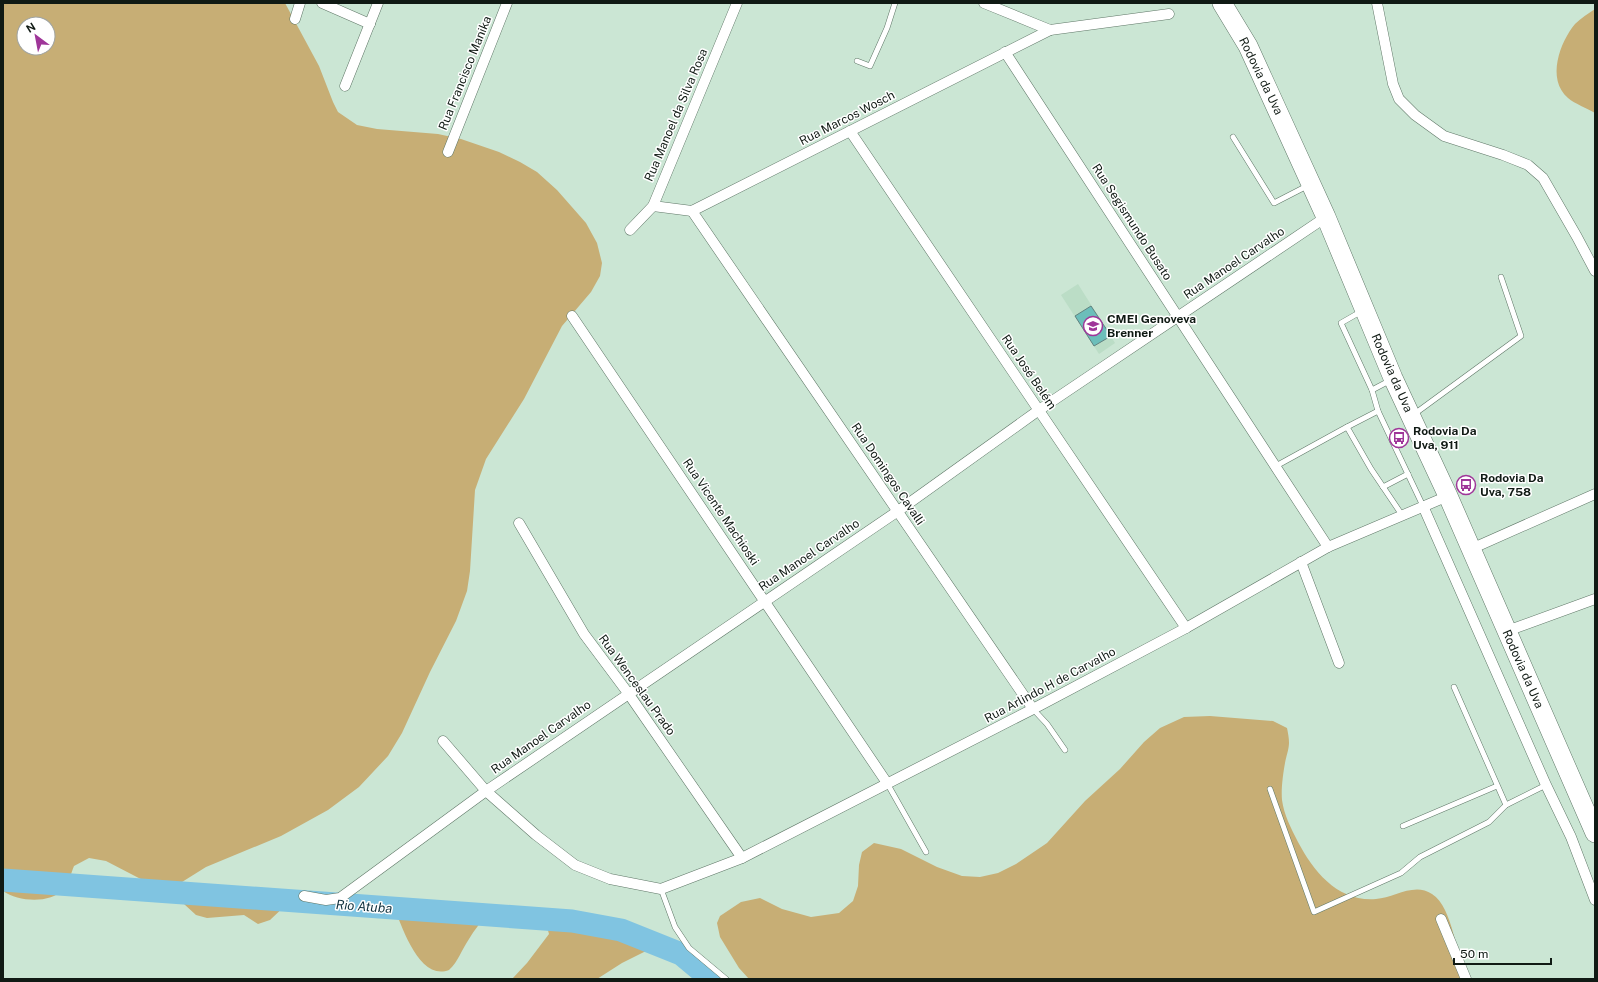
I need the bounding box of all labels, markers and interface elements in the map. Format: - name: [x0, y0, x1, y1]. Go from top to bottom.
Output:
- street label: Rua Francisco Manika: [436, 14, 494, 132]
- north arrow: [16, 16, 56, 56]
- text: N: [24, 20, 38, 35]
- street label: Rodovia da Uva: [1236, 35, 1286, 117]
- street label: Rua Manoel da Silva Rosa: [642, 47, 710, 183]
- street label: Rua Marcos Wosch: [797, 88, 897, 148]
- street label: Rua Segismundo Busato: [1089, 161, 1175, 283]
- street label: Rua Manoel Carvalho: [1181, 224, 1287, 302]
- place label: CMEI Genoveva Brenner: [1107, 312, 1196, 340]
- school or university icon: CMEI Genoveva Brenner: [1082, 315, 1104, 337]
- street label: Rua José Belém: [999, 332, 1059, 412]
- street label: Rodovia da Uva: [1368, 332, 1416, 414]
- street label: Rua Domingos Cavalli: [849, 420, 927, 528]
- place label: Rodovia Da Uva, 911: [1413, 424, 1477, 452]
- bus stop icon: Rodovia Da Uva, 911: [1388, 427, 1410, 449]
- street label: Rua Vicente Machioski: [680, 456, 762, 568]
- place label: Rodovia Da Uva, 758: [1480, 471, 1544, 499]
- bus stop icon: Rodovia Da Uva, 758: [1455, 474, 1477, 496]
- street label: Rua Manoel Carvalho: [756, 516, 862, 594]
- street label: Rodovia da Uva: [1499, 628, 1547, 710]
- street label: Rua Wenceslau Prado: [596, 632, 678, 738]
- street label: Rua Arlindo H de Carvalho: [982, 644, 1118, 726]
- street label: Rua Manoel Carvalho: [489, 697, 594, 777]
- water label: Rio Atuba: [335, 897, 393, 916]
- scale bar: [1454, 940, 1551, 966]
- text: 50 m: [1460, 947, 1488, 961]

